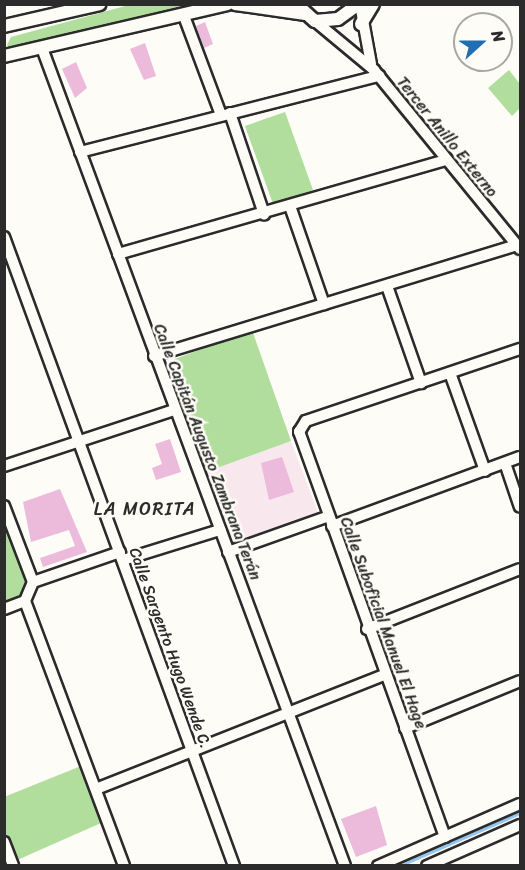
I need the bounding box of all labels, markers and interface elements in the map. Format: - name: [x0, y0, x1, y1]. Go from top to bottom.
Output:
- north arrow: [453, 12, 513, 72]
- text: N: [483, 26, 514, 46]
- street label: Tercer Anillo Externo: [392, 73, 502, 201]
- street label: Calle Capitán Augusto Zambrana Terán: [149, 322, 265, 582]
- district label: LA MORITA: [95, 498, 195, 520]
- street label: Calle Suboficial Manuel El Hage: [336, 514, 430, 732]
- street label: Calle Sargento Hugo Wende C.: [125, 544, 215, 752]

